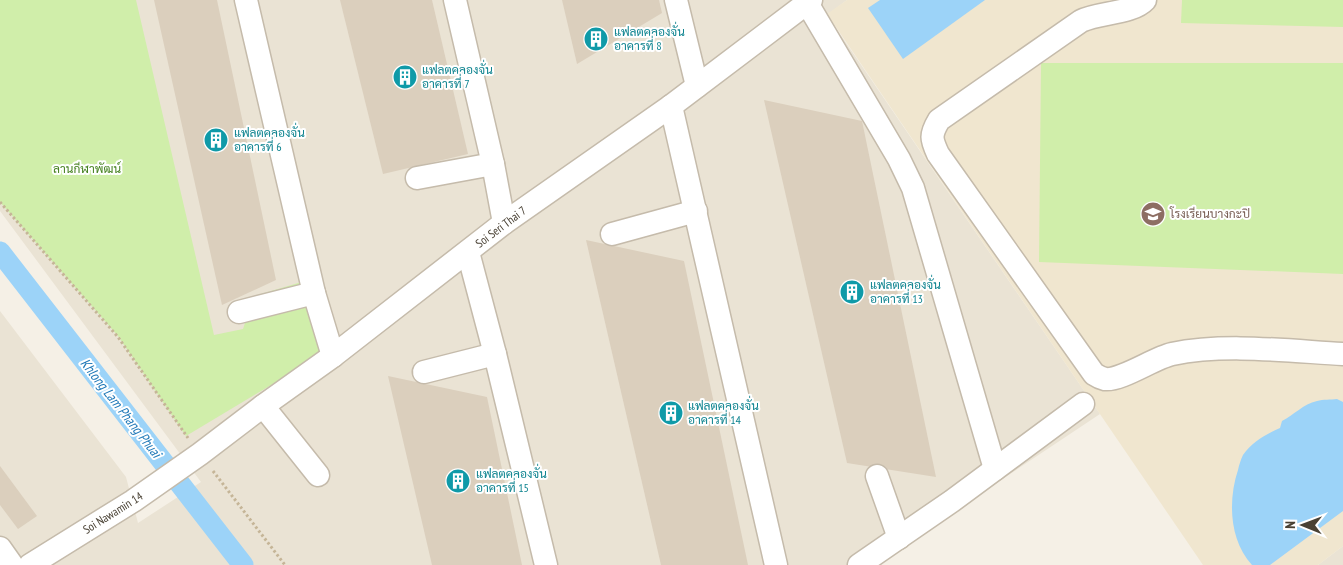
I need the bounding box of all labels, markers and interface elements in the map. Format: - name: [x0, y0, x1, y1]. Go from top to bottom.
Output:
- place label: แฟลตคลองจั่น อาคารที่ 8: [614, 21, 685, 53]
- building icon: แฟลตคลองจั่น อาคารที่ 8: [583, 26, 609, 52]
- place label: แฟลตคลองจั่น อาคารที่ 7: [422, 59, 493, 91]
- building icon: แฟลตคลองจั่น อาคารที่ 7: [392, 64, 418, 90]
- place label: แฟลตคลองจั่น อาคารที่ 6: [234, 122, 305, 154]
- building icon: แฟลตคลองจั่น อาคารที่ 6: [203, 127, 229, 153]
- park label: ลานกีฬาพัฒน์: [53, 161, 121, 176]
- school or university icon: โรงเรียนบางกะปิ: [1140, 201, 1166, 227]
- street label: Soi Seri Thai 7: [472, 203, 529, 251]
- place label: โรงเรียนบางกะปิ: [1169, 206, 1250, 221]
- place label: แฟลตคลองจั่น อาคารที่ 13: [870, 274, 941, 306]
- building icon: แฟลตคลองจั่น อาคารที่ 13: [839, 279, 865, 305]
- water label: Khlong Lam Phang Phuai: [77, 355, 167, 463]
- place label: แฟลตคลองจั่น อาคารที่ 14: [688, 395, 759, 427]
- building icon: แฟลตคลองจั่น อาคารที่ 14: [658, 400, 684, 426]
- place label: แฟลตคลองจั่น อาคารที่ 15: [476, 463, 547, 495]
- building icon: แฟลตคลองจั่น อาคารที่ 15: [445, 468, 471, 494]
- street label: Soi Nawamin 14: [80, 488, 146, 537]
- north arrow: [1278, 500, 1328, 550]
- text: N: [1281, 521, 1299, 529]

